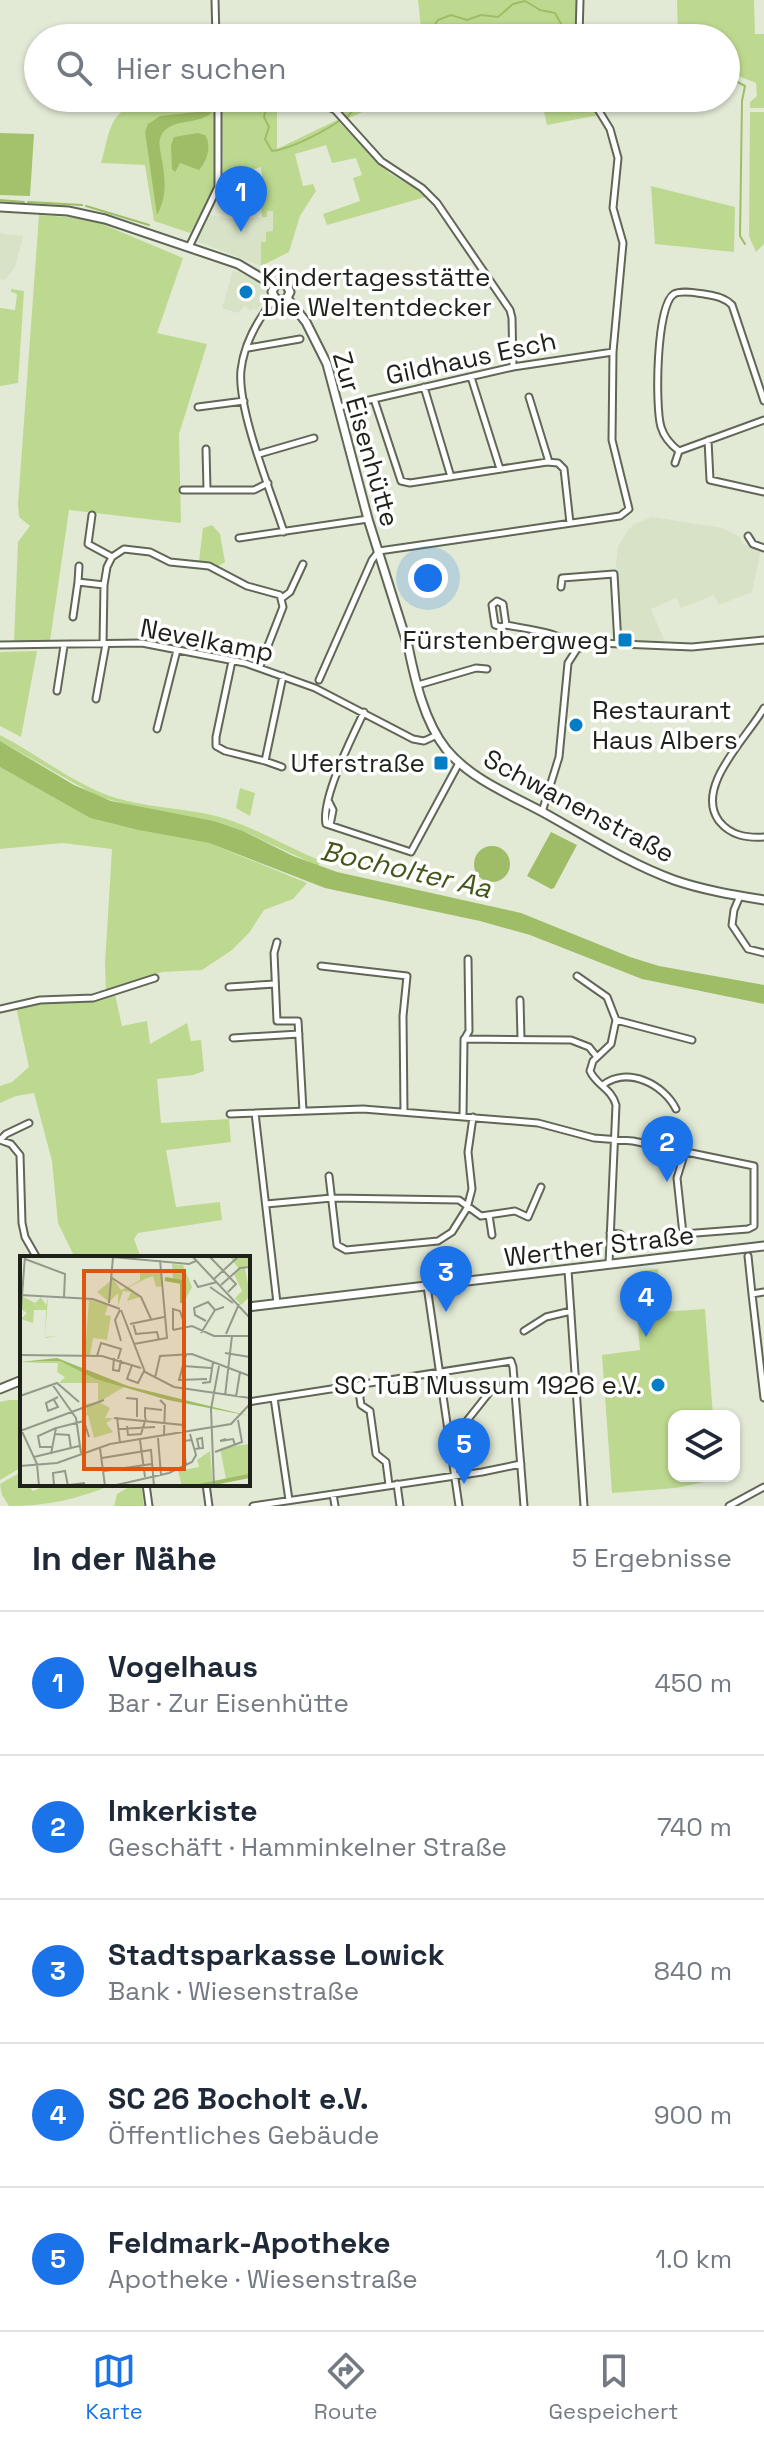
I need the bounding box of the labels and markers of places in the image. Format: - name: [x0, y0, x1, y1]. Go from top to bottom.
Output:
- pin: 1: [215, 166, 267, 232]
- place label: Kindertagesstätte Die Weltentdecker: [262, 260, 492, 324]
- marker: Kindertagesstätte Die Weltentdecker: [237, 283, 255, 301]
- place label: Fürstenbergweg: [402, 623, 609, 657]
- marker: Fürstenbergweg: [616, 631, 634, 649]
- place label: Restaurant Haus Albers: [592, 693, 738, 757]
- marker: Restaurant Haus Albers: [567, 716, 585, 734]
- place label: Uferstraße: [290, 746, 425, 780]
- marker: Uferstraße: [432, 754, 450, 772]
- pin: 2: [641, 1116, 693, 1182]
- pin: 3: [420, 1246, 472, 1312]
- pin: 4: [620, 1271, 672, 1337]
- place label: SC TuB Mussum 1926 e.V.: [334, 1368, 642, 1402]
- marker: SC TuB Mussum 1926 e.V.: [649, 1376, 667, 1394]
- pin: 5: [438, 1418, 490, 1484]

